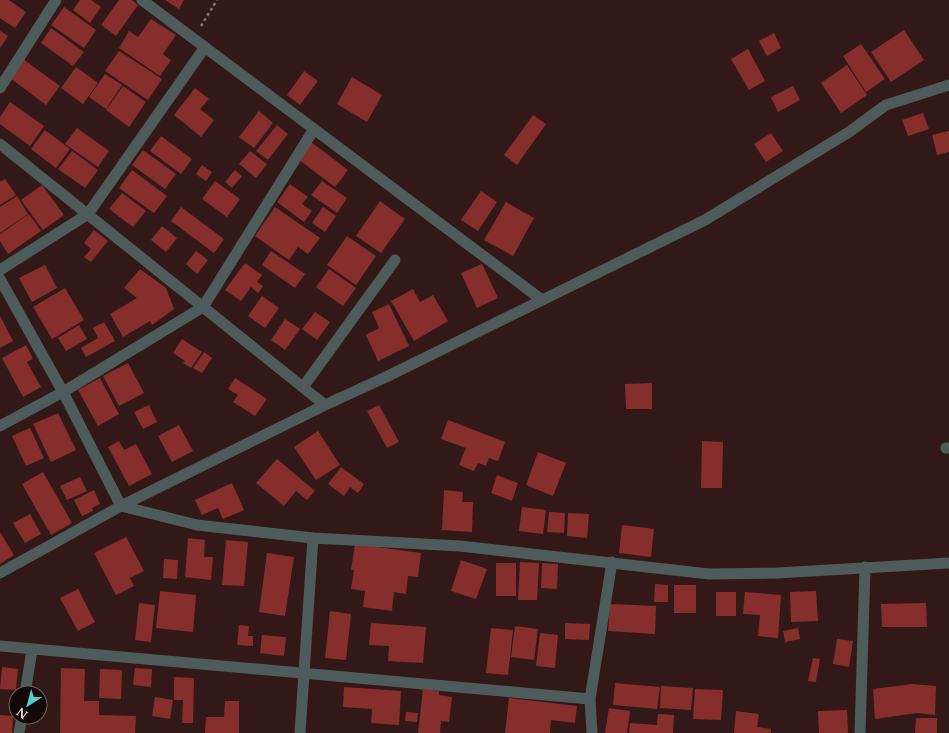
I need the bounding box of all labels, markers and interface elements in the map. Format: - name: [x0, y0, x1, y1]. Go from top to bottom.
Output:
- north arrow: [8, 685, 48, 725]
- text: N: [13, 704, 30, 722]

